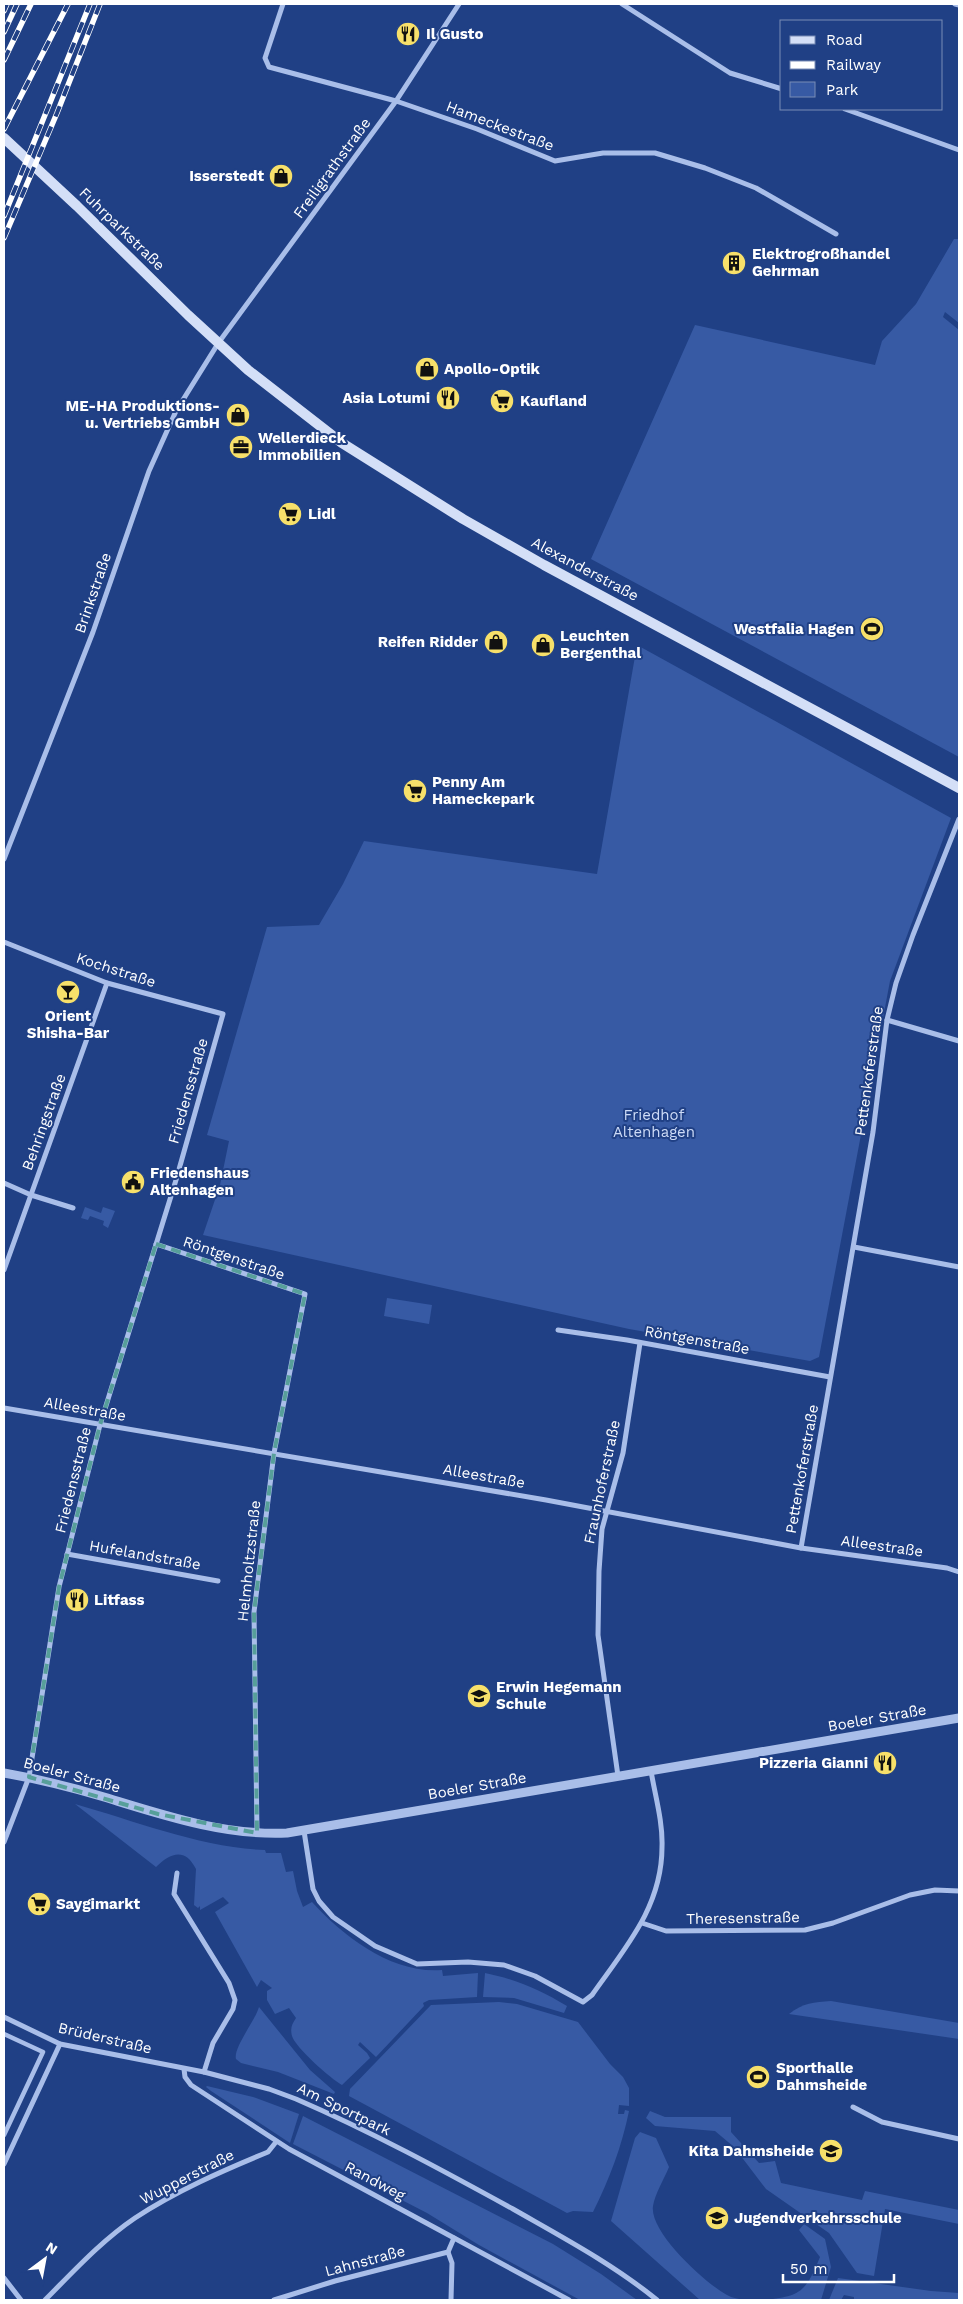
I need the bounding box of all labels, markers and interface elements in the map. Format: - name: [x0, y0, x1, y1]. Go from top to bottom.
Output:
- legend: [780, 20, 943, 110]
- restaurant icon: Il Gusto: [395, 21, 421, 47]
- place label: Il Gusto: [426, 25, 483, 43]
- text: Road: [826, 31, 863, 49]
- text: Railway: [826, 56, 881, 74]
- text: Park: [826, 81, 859, 99]
- street label: Hameckestraße: [443, 97, 557, 155]
- street label: Freiligrathstraße: [290, 114, 374, 222]
- shop icon: Isserstedt: [268, 163, 294, 189]
- place label: Isserstedt: [189, 167, 264, 185]
- street label: Fuhrparkstraße: [75, 184, 169, 274]
- place label: Elektrogroßhandel Gehrman: [752, 245, 890, 280]
- building icon: Elektrogroßhandel Gehrman: [721, 250, 747, 276]
- shop icon: Apollo-Optik: [414, 356, 440, 382]
- place label: Apollo-Optik: [444, 360, 541, 378]
- restaurant icon: Asia Lotumi: [435, 385, 461, 411]
- supermarket icon: Kaufland: [489, 388, 515, 414]
- place label: Asia Lotumi: [342, 389, 430, 407]
- place label: Kaufland: [520, 392, 587, 410]
- place label: ME-HA Produktions- u. Vertriebs GmbH: [66, 397, 220, 432]
- shop icon: ME-HA Produktions- u. Vertriebs GmbH: [225, 402, 251, 428]
- place label: Wellerdieck Immobilien: [258, 429, 347, 464]
- office icon: Wellerdieck Immobilien: [228, 434, 254, 460]
- supermarket icon: Lidl: [277, 501, 303, 527]
- place label: Lidl: [308, 505, 336, 523]
- street label: Alexanderstraße: [528, 533, 642, 605]
- street label: Brinkstraße: [71, 550, 115, 636]
- sports icon: Westfalia Hagen: [859, 616, 885, 642]
- place label: Westfalia Hagen: [734, 620, 854, 638]
- place label: Leuchten Bergenthal: [560, 627, 641, 662]
- shop icon: Reifen Ridder: [483, 629, 509, 655]
- shop icon: Leuchten Bergenthal: [530, 632, 556, 658]
- place label: Reifen Ridder: [378, 633, 479, 651]
- place label: Penny Am Hameckepark: [432, 773, 535, 808]
- supermarket icon: Penny Am Hameckepark: [402, 778, 428, 804]
- street label: Kochstraße: [74, 949, 158, 991]
- bar icon: Orient Shisha-Bar: [55, 979, 81, 1005]
- street label: Pettenkoferstraße: [851, 1005, 887, 1137]
- place label: Orient Shisha-Bar: [27, 1007, 110, 1042]
- street label: Friedensstraße: [164, 1036, 212, 1146]
- street label: Behringstraße: [18, 1071, 70, 1173]
- park label: Friedhof Altenhagen: [613, 1106, 695, 1141]
- place label: Friedenshaus Altenhagen: [150, 1164, 249, 1199]
- public building icon: Friedenshaus Altenhagen: [120, 1169, 146, 1195]
- street label: Röntgenstraße: [181, 1232, 287, 1284]
- street label: Röntgenstraße: [643, 1322, 751, 1358]
- street label: Alleestraße: [43, 1393, 127, 1425]
- street label: Pettenkoferstraße: [782, 1403, 822, 1535]
- street label: Fraunhoferstraße: [580, 1418, 624, 1546]
- street label: Friedensstraße: [51, 1425, 95, 1535]
- street label: Alleestraße: [442, 1460, 526, 1492]
- street label: Helmholtzstraße: [234, 1499, 264, 1623]
- street label: Alleestraße: [840, 1531, 924, 1561]
- street label: Hufelandstraße: [88, 1536, 202, 1574]
- restaurant icon: Litfass: [64, 1587, 90, 1613]
- place label: Litfass: [94, 1591, 145, 1609]
- place label: Erwin Hegemann Schule: [496, 1678, 622, 1713]
- school or university icon: Erwin Hegemann Schule: [466, 1683, 492, 1709]
- street label: Boeler Straße: [826, 1700, 928, 1736]
- restaurant icon: Pizzeria Gianni: [872, 1750, 898, 1776]
- street label: Boeler Straße: [21, 1753, 123, 1797]
- place label: Pizzeria Gianni: [759, 1754, 868, 1772]
- street label: Boeler Straße: [426, 1768, 528, 1804]
- supermarket icon: Saygimarkt: [26, 1891, 52, 1917]
- place label: Saygimarkt: [56, 1895, 141, 1913]
- street label: Theresenstraße: [686, 1908, 800, 1928]
- street label: Brüderstraße: [56, 2018, 154, 2058]
- place label: Sporthalle Dahmsheide: [776, 2059, 868, 2094]
- sports icon: Sporthalle Dahmsheide: [745, 2064, 771, 2090]
- street label: Am Sportpark: [294, 2079, 394, 2140]
- school or university icon: Kita Dahmsheide: [818, 2138, 844, 2164]
- place label: Kita Dahmsheide: [689, 2142, 814, 2160]
- street label: Wupperstraße: [137, 2146, 237, 2208]
- street label: Randweg: [342, 2158, 408, 2204]
- school or university icon: Jugendverkehrsschule: [704, 2205, 730, 2231]
- place label: Jugendverkehrsschule: [734, 2209, 902, 2227]
- north arrow: [20, 2234, 70, 2284]
- text: N: [43, 2238, 61, 2258]
- street label: Lahnstraße: [323, 2242, 407, 2280]
- scale bar: [783, 2252, 894, 2284]
- text: 50 m: [790, 2260, 827, 2278]

